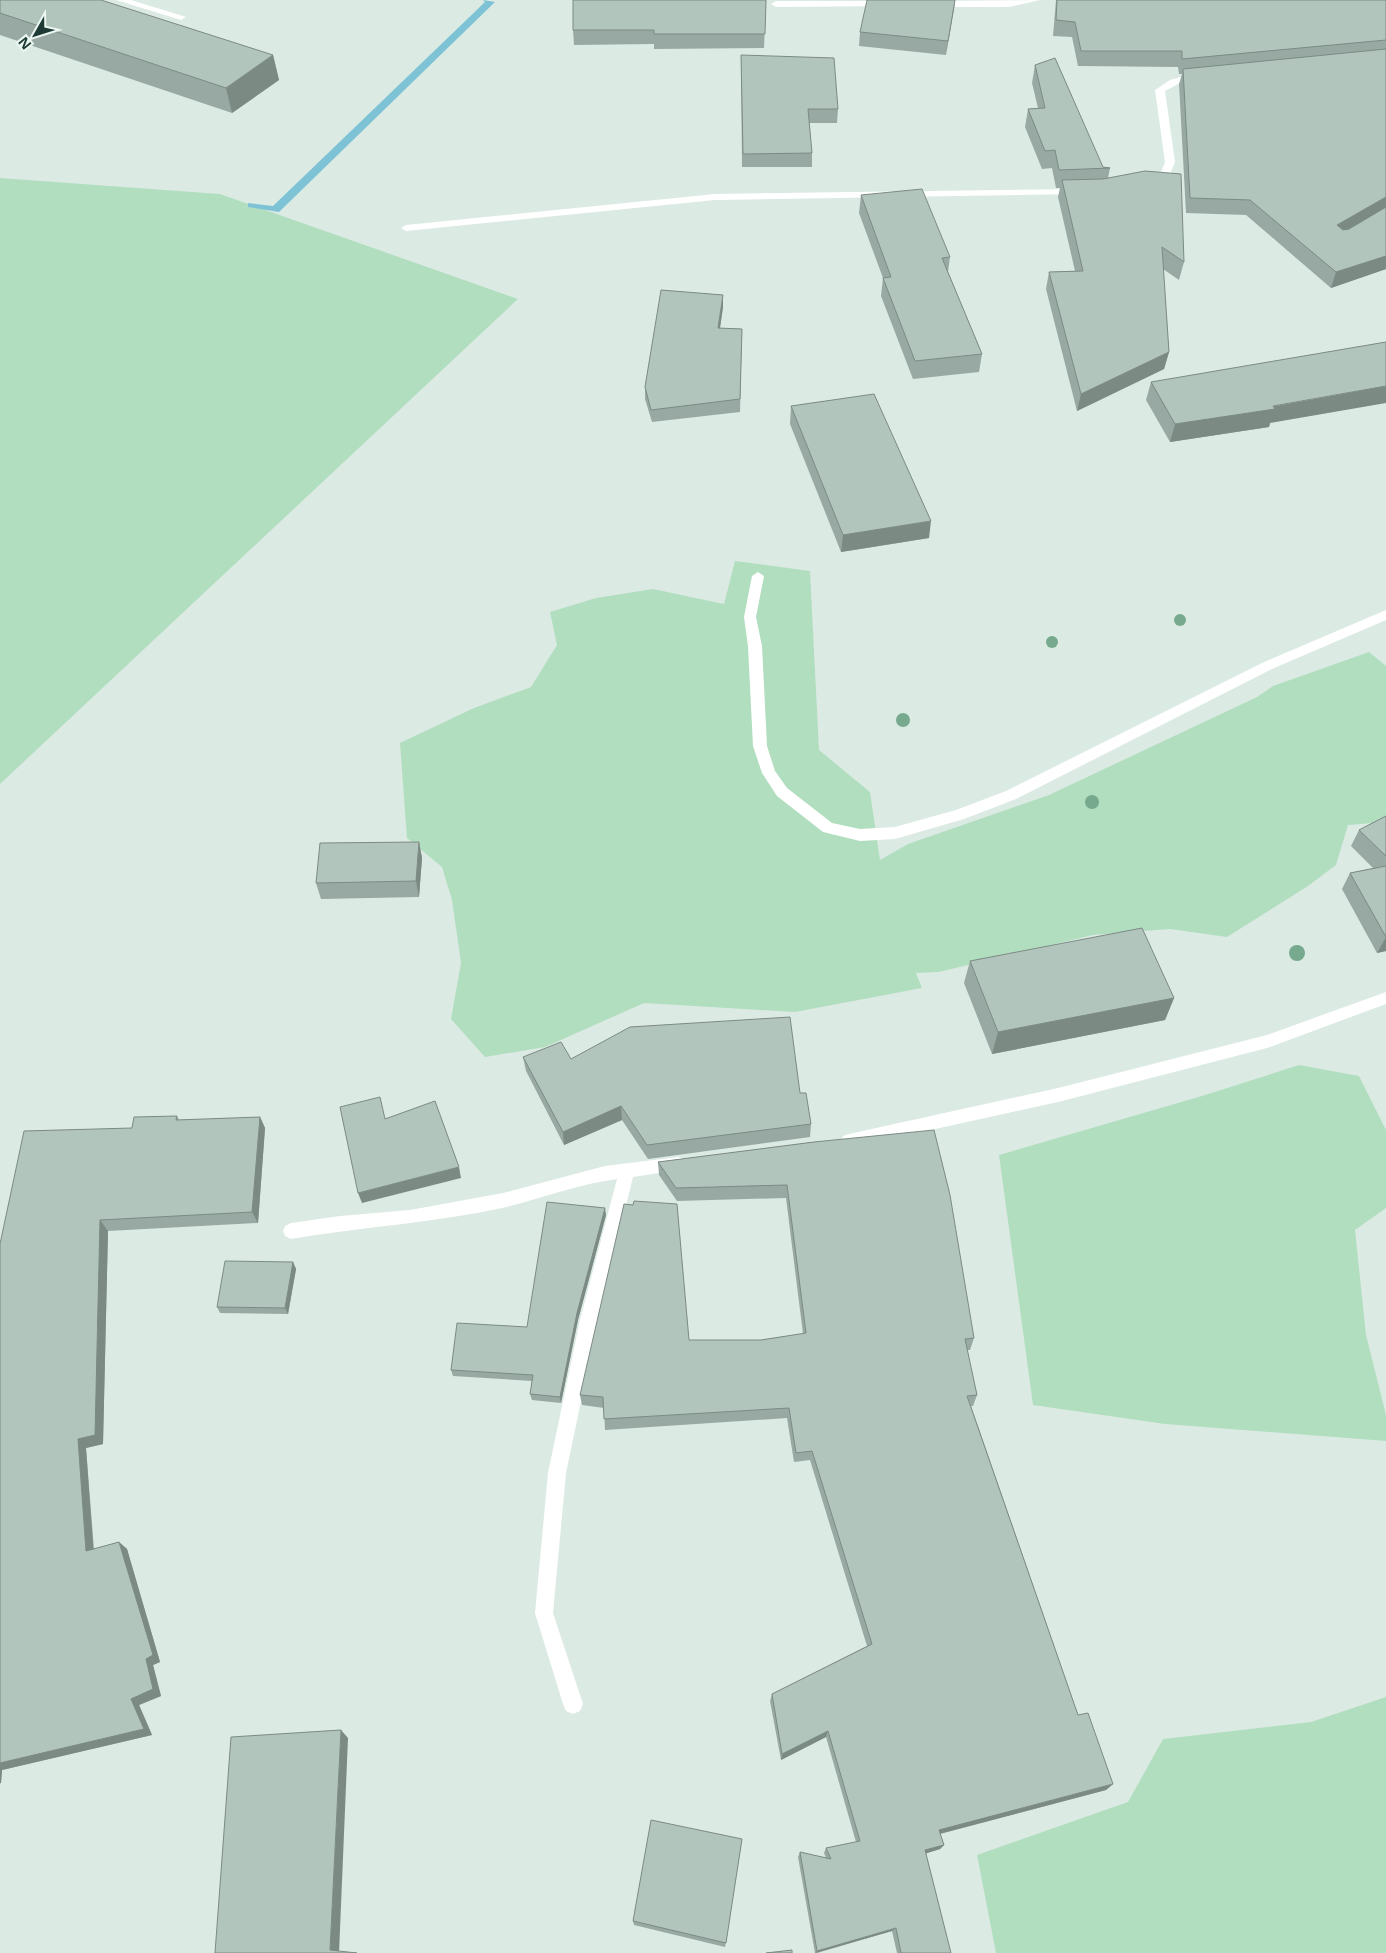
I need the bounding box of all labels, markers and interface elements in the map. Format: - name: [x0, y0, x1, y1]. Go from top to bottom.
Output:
- north arrow: [10, 10, 60, 60]
- text: N: [14, 33, 35, 54]

